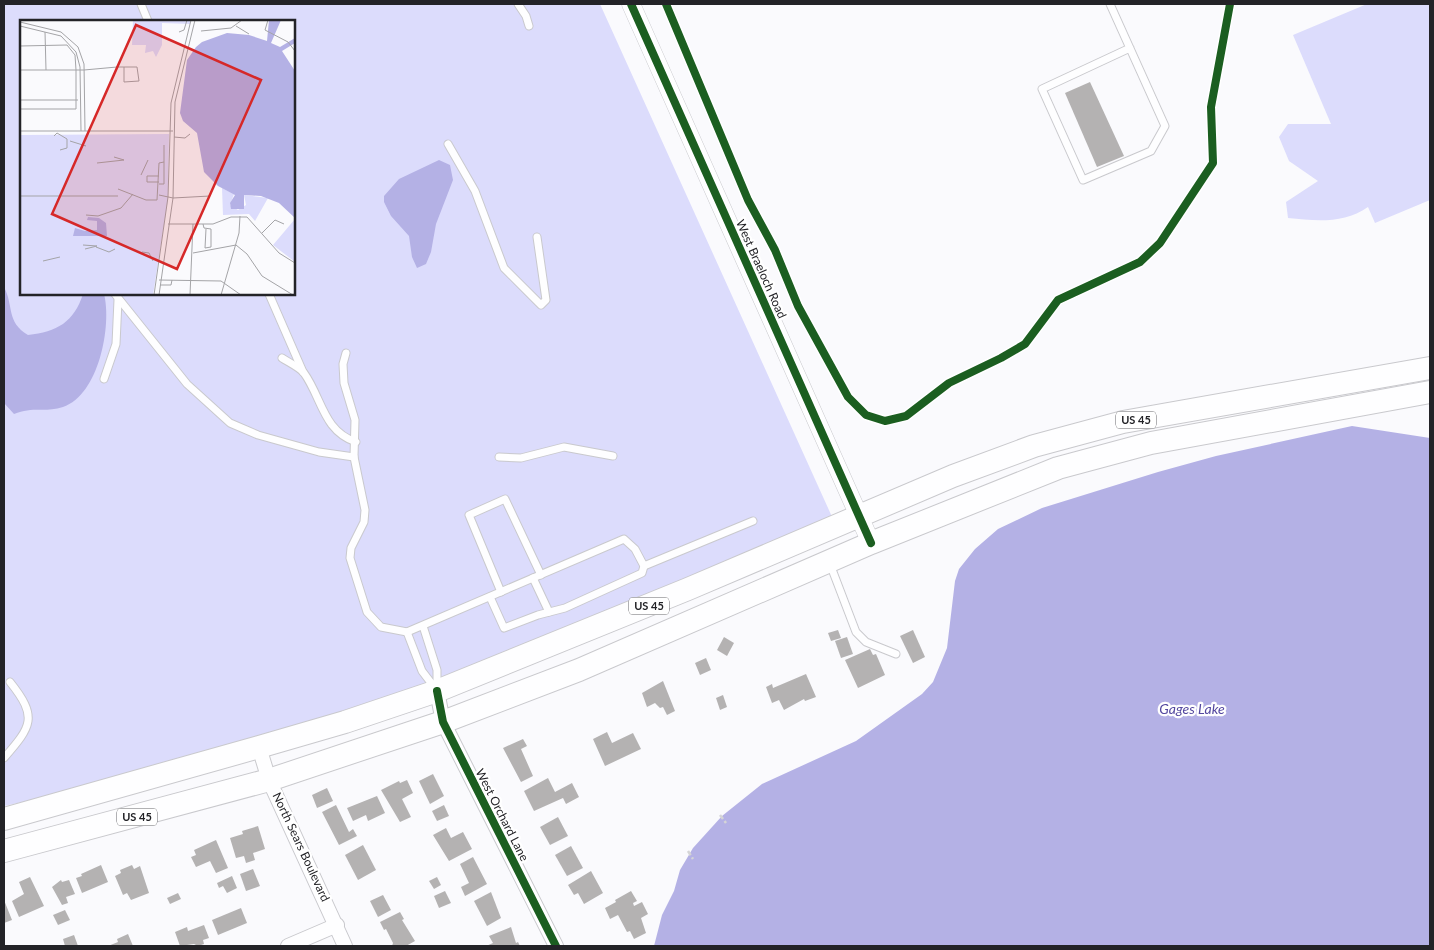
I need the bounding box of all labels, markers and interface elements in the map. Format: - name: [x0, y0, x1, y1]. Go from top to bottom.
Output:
- inset map: [20, 20, 295, 295]
- street label: West Braeloch Road: [733, 217, 790, 321]
- road number: US 45: [1116, 412, 1156, 428]
- road number: US 45: [629, 598, 669, 614]
- water label: Gages Lake: [1159, 700, 1225, 717]
- street label: West Orchard Lane: [473, 766, 532, 864]
- street label: North Sears Boulevard: [270, 790, 333, 904]
- road number: US 45: [117, 809, 157, 826]

